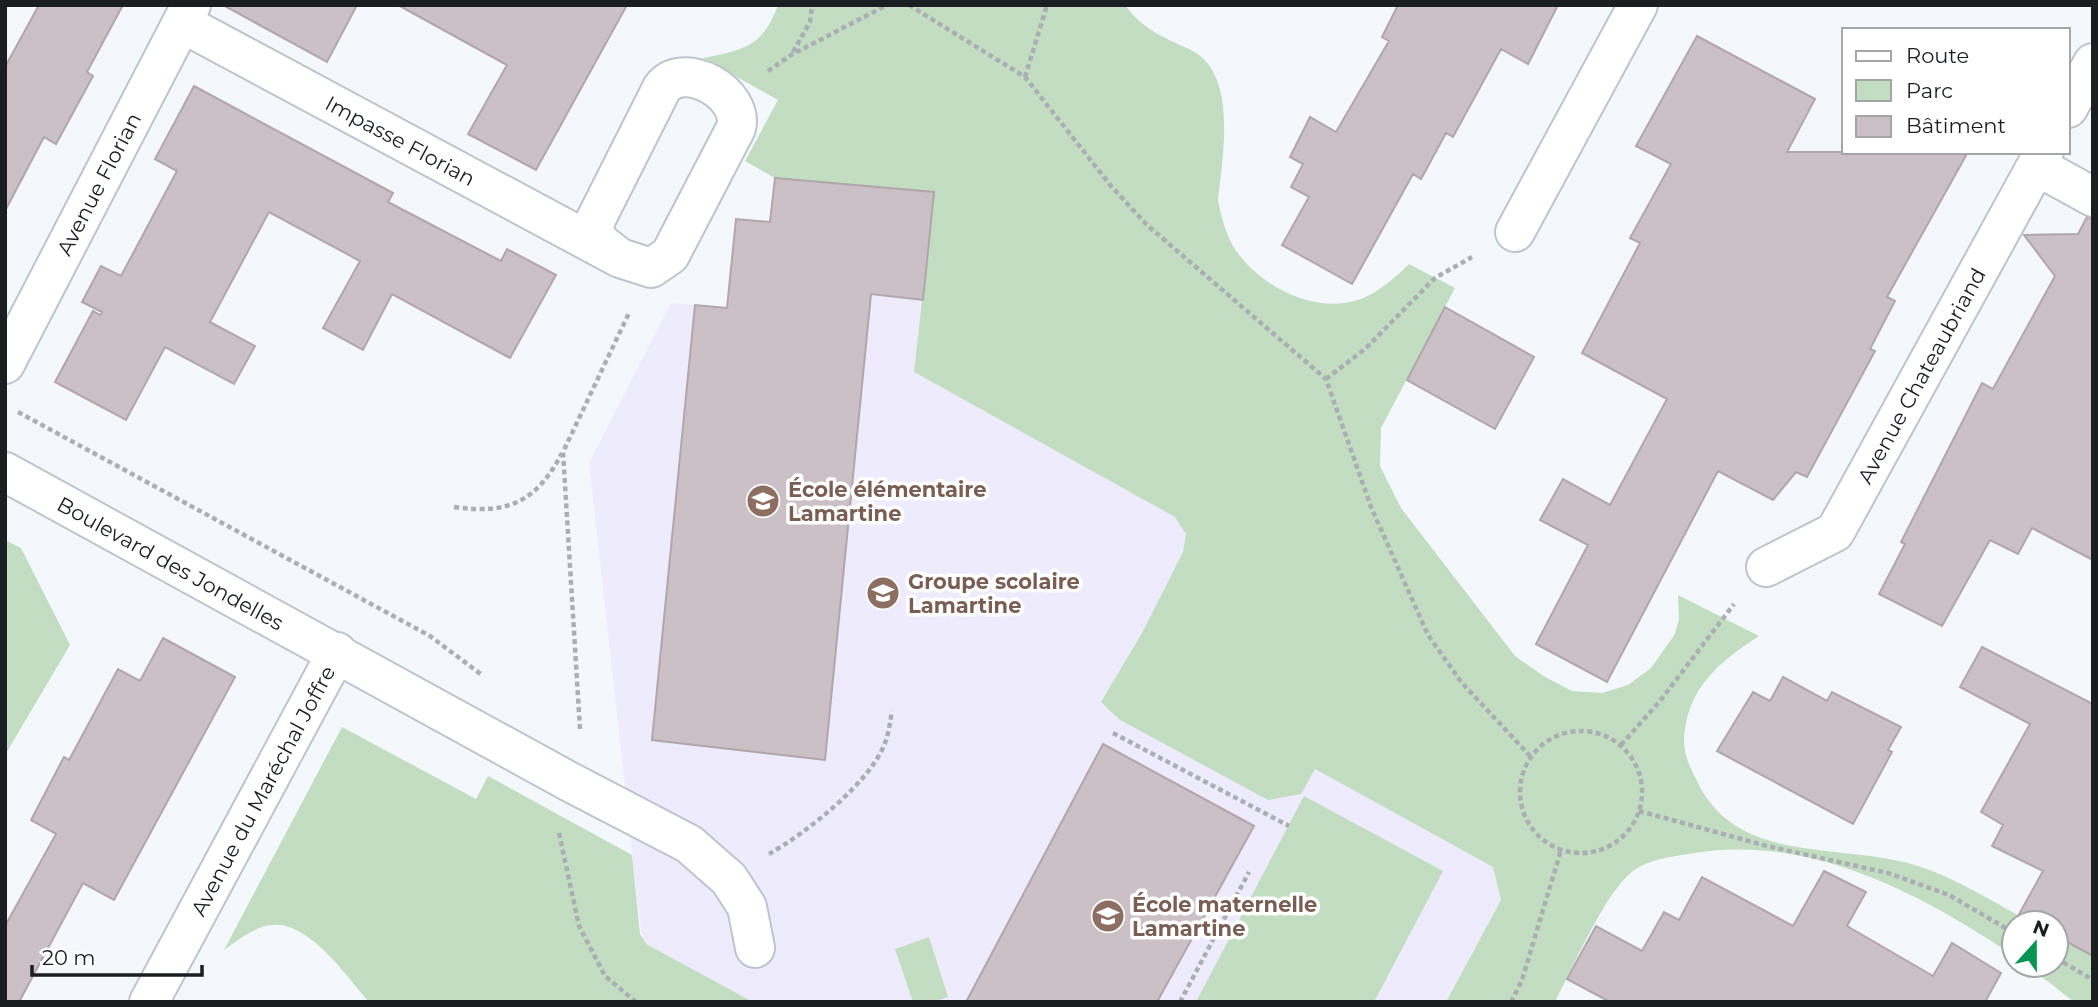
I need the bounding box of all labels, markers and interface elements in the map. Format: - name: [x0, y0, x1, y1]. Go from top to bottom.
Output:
- legend: [1842, 28, 2070, 154]
- text: Route: [1906, 43, 1969, 68]
- text: Parc: [1906, 78, 1953, 103]
- street label: Impasse Florian: [321, 90, 480, 191]
- street label: Avenue Florian: [51, 108, 146, 259]
- text: Bâtiment: [1906, 113, 2006, 138]
- street label: Avenue Chateaubriand: [1852, 263, 1990, 488]
- place label: École élémentaire Lamartine: [788, 477, 986, 526]
- school or university icon: École élémentaire Lamartine: [744, 482, 782, 520]
- street label: Boulevard des Jondelles: [53, 491, 288, 635]
- place label: Groupe scolaire Lamartine: [908, 569, 1080, 618]
- school or university icon: Groupe scolaire Lamartine: [864, 574, 902, 612]
- street label: Avenue du Maréchal Joffre: [185, 661, 340, 920]
- place label: École maternelle Lamartine: [1132, 892, 1317, 941]
- school or university icon: École maternelle Lamartine: [1089, 897, 1127, 935]
- north arrow: [2000, 909, 2070, 979]
- text: N: [2030, 915, 2052, 942]
- scale bar: [32, 934, 201, 978]
- text: 20 m: [42, 945, 96, 970]

